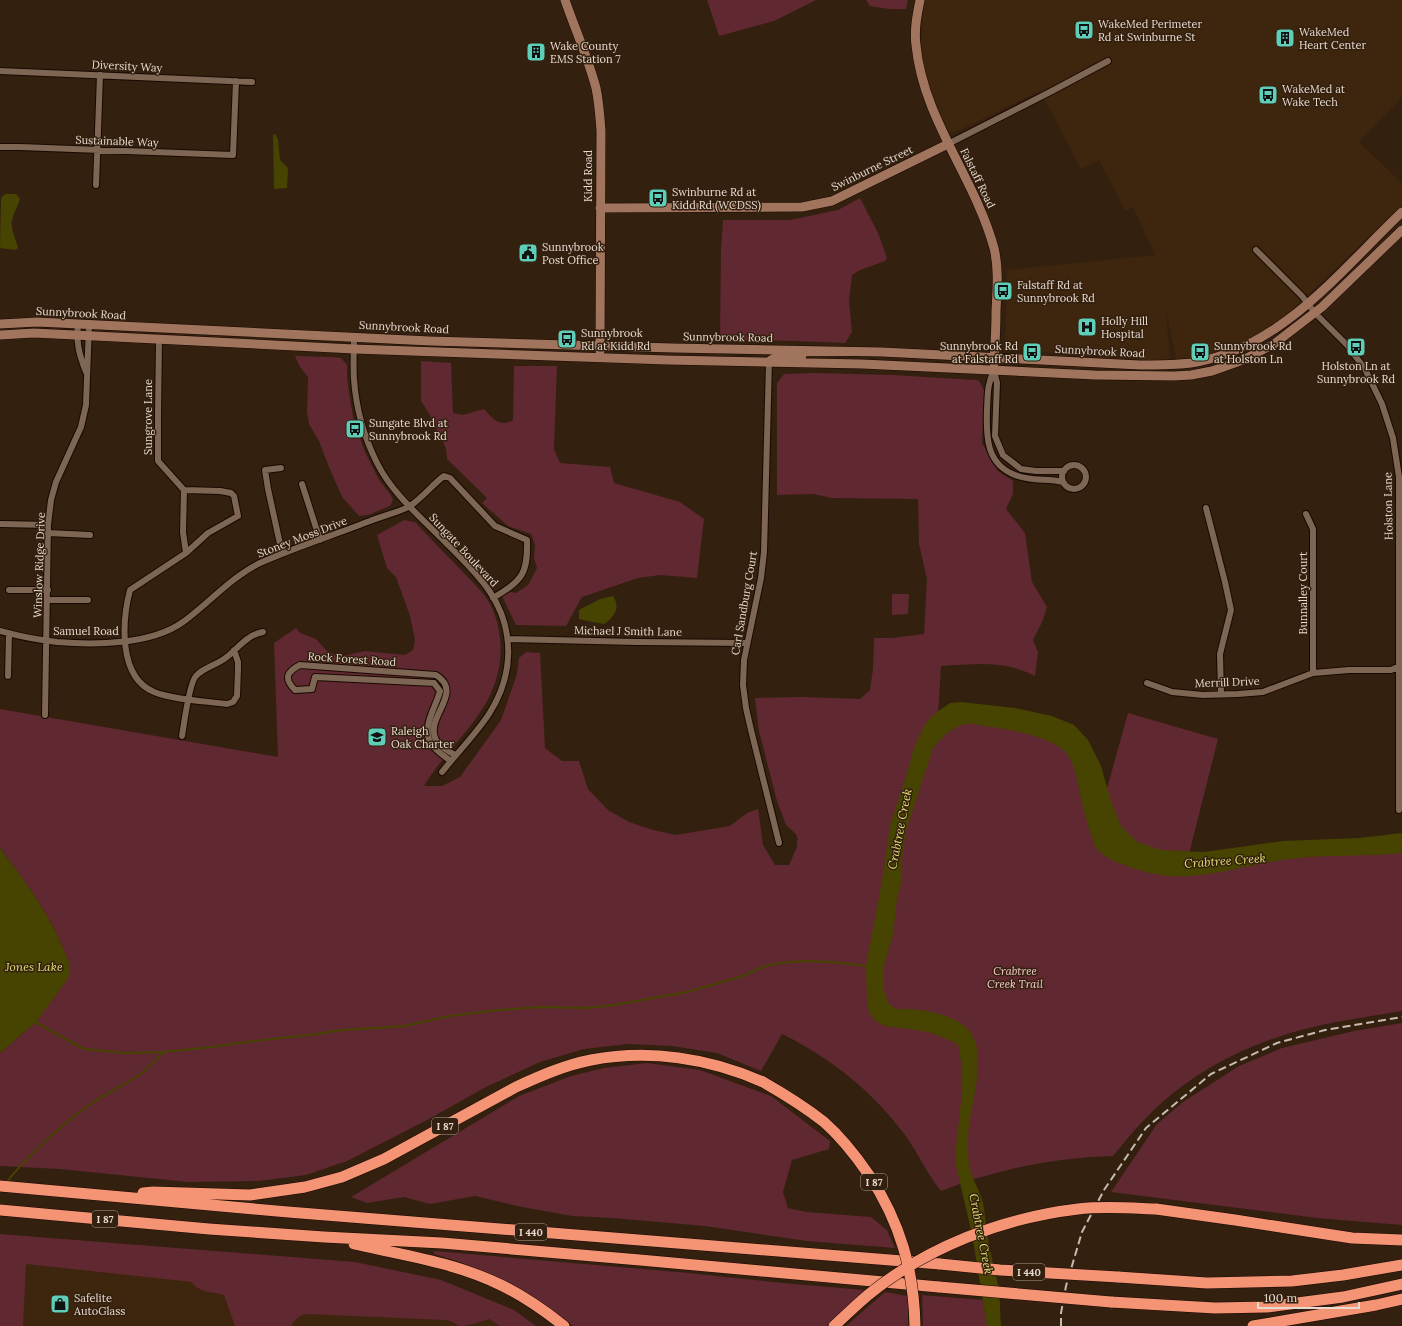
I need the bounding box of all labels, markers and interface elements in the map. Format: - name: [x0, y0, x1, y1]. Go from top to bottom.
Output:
- place label: WakeMed Perimeter Rd at Swinburne St: [1098, 17, 1203, 44]
- bus stop icon: WakeMed Perimeter Rd at Swinburne St: [1073, 19, 1095, 41]
- place label: WakeMed Heart Center: [1299, 25, 1366, 52]
- building icon: WakeMed Heart Center: [1274, 27, 1296, 49]
- place label: Wake County EMS Station 7: [550, 39, 621, 66]
- building icon: Wake County EMS Station 7: [525, 41, 547, 63]
- street label: Diversity Way: [91, 57, 163, 75]
- place label: WakeMed at Wake Tech: [1282, 82, 1346, 109]
- bus stop icon: WakeMed at Wake Tech: [1257, 84, 1279, 106]
- street label: Sustainable Way: [75, 133, 159, 149]
- street label: Swinburne Street: [829, 142, 916, 194]
- street label: Falstaff Road: [957, 146, 999, 211]
- street label: Kidd Road: [581, 149, 595, 202]
- place label: Swinburne Rd at Kidd Rd (WCDSS): [672, 185, 761, 213]
- bus stop icon: Swinburne Rd at Kidd Rd (WCDSS): [647, 187, 669, 209]
- place label: Sunnybrook Post Office: [542, 240, 604, 267]
- public building icon: Sunnybrook Post Office: [517, 242, 539, 264]
- place label: Falstaff Rd at Sunnybrook Rd: [1017, 278, 1095, 305]
- bus stop icon: Falstaff Rd at Sunnybrook Rd: [992, 280, 1014, 302]
- street label: Sunnybrook Road: [36, 304, 127, 322]
- place label: Holly Hill Hospital: [1101, 314, 1148, 341]
- hospital icon: Holly Hill Hospital: [1076, 316, 1098, 338]
- street label: Sunnybrook Road: [359, 318, 450, 336]
- place label: Sunnybrook Rd at Kidd Rd: [581, 326, 651, 353]
- bus stop icon: Sunnybrook Rd at Kidd Rd: [556, 328, 578, 350]
- street label: Sunnybrook Road: [683, 329, 774, 345]
- bus stop icon: Holston Ln at Sunnybrook Rd: [1345, 336, 1367, 358]
- place label: Sunnybrook Rd at Falstaff Rd: [940, 339, 1018, 366]
- place label: Sunnybrook Rd at Holston Ln: [1214, 339, 1292, 366]
- bus stop icon: Sunnybrook Rd at Falstaff Rd: [1021, 341, 1043, 363]
- bus stop icon: Sunnybrook Rd at Holston Ln: [1189, 341, 1211, 363]
- street label: Sunnybrook Road: [1055, 342, 1146, 360]
- place label: Holston Ln at Sunnybrook Rd: [1317, 359, 1395, 386]
- street label: Sungrove Lane: [141, 379, 155, 455]
- place label: Sungate Blvd at Sunnybrook Rd: [369, 416, 448, 443]
- bus stop icon: Sungate Blvd at Sunnybrook Rd: [344, 418, 366, 440]
- street label: Holston Lane: [1380, 472, 1396, 540]
- street label: Sungate Boulevard: [426, 510, 502, 590]
- street label: Winslow Ridge Drive: [30, 512, 48, 618]
- street label: Stoney Moss Drive: [255, 513, 349, 561]
- street label: Carl Sandburg Court: [728, 549, 760, 656]
- street label: Bunnalley Court: [1296, 551, 1310, 634]
- street label: Michael J Smith Lane: [574, 623, 682, 639]
- street label: Samuel Road: [53, 624, 119, 638]
- street label: Rock Forest Road: [307, 649, 397, 669]
- street label: Merrill Drive: [1194, 674, 1260, 690]
- place label: Raleigh Oak Charter: [391, 724, 454, 751]
- school or university icon: Raleigh Oak Charter: [366, 726, 388, 748]
- water label: Crabtree Creek: [884, 787, 915, 870]
- water label: Crabtree Creek: [1184, 850, 1266, 871]
- water label: Jones Lake: [4, 959, 63, 974]
- park label: Crabtree Creek Trail: [987, 964, 1043, 991]
- road number: I 87: [432, 1118, 458, 1134]
- road number: I 87: [861, 1174, 887, 1190]
- water label: Crabtree Creek: [966, 1192, 997, 1275]
- road number: I 87: [92, 1211, 118, 1227]
- road number: I 440: [515, 1224, 547, 1240]
- road number: I 440: [1013, 1264, 1045, 1280]
- scale bar: [1258, 1284, 1359, 1310]
- text: 100 m: [1264, 1290, 1297, 1305]
- place label: Safelite AutoGlass: [73, 1291, 125, 1318]
- shop icon: Safelite AutoGlass: [49, 1293, 71, 1315]

